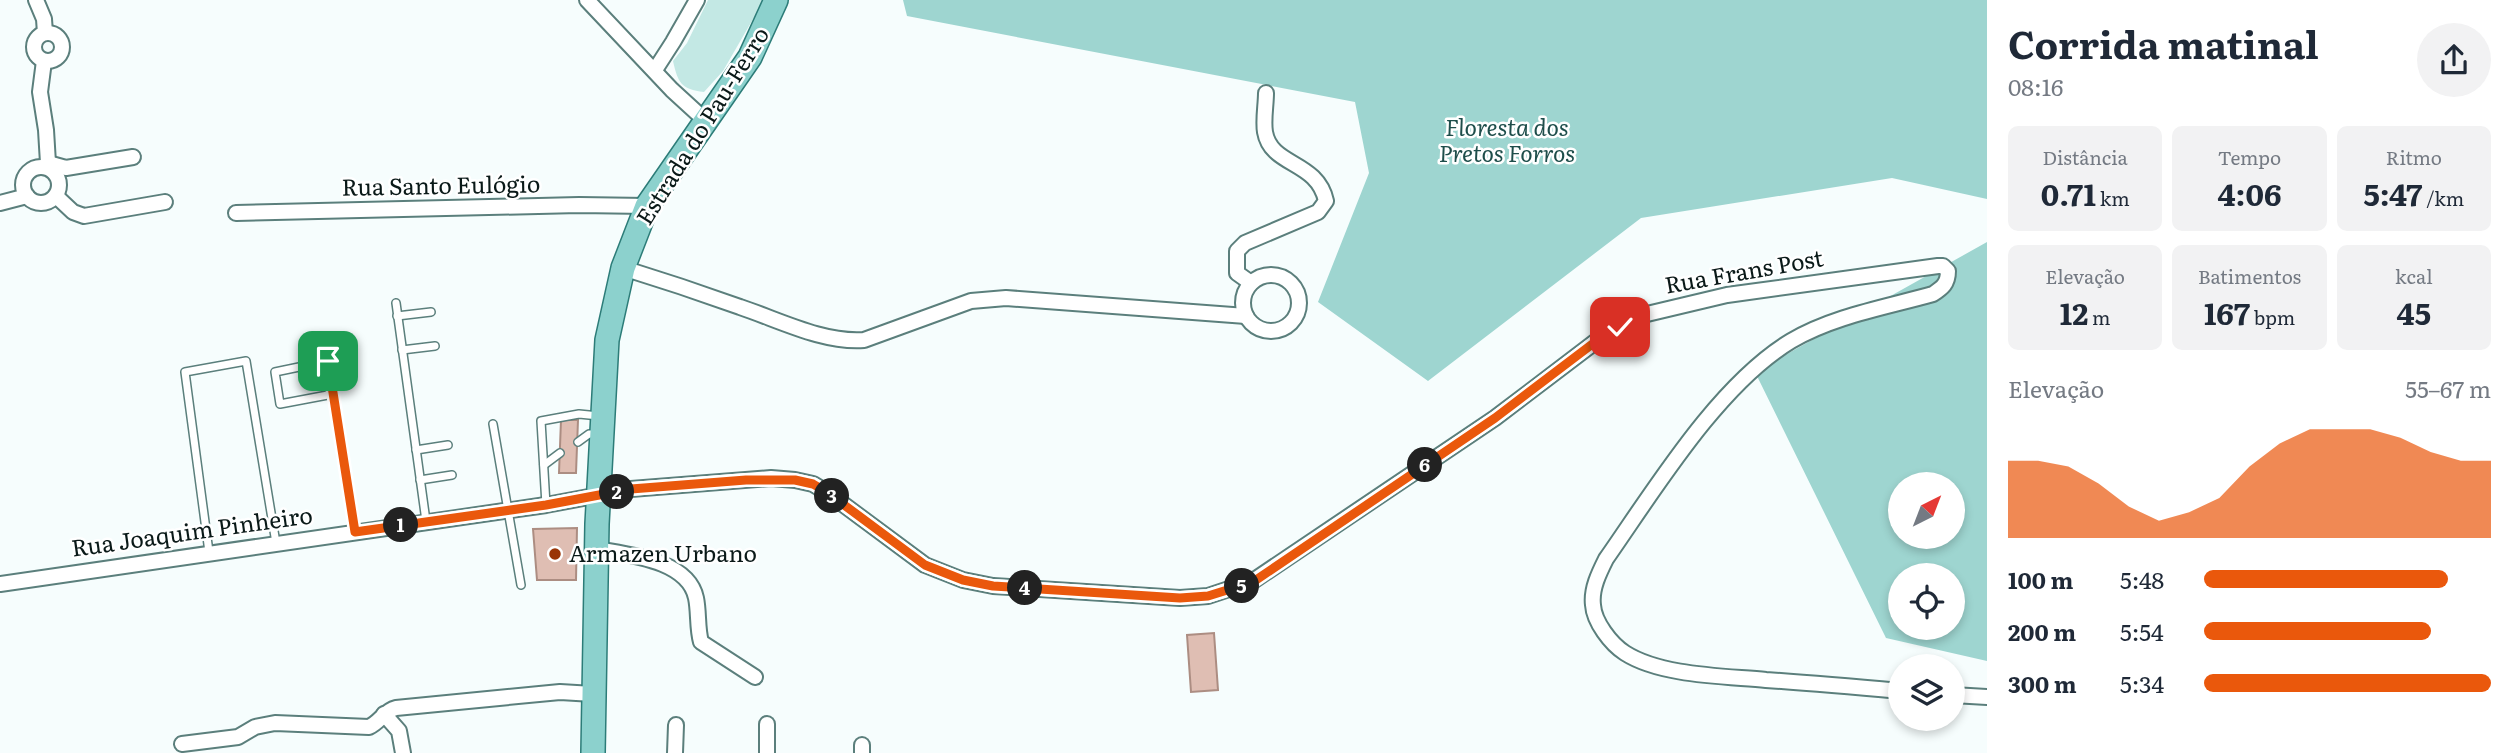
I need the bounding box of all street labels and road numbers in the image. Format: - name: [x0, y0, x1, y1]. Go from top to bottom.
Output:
- street label: Estrada do Pau-Ferro: [626, 19, 776, 231]
- street label: Rua Santo Eulógio: [341, 165, 541, 203]
- street label: Rua Frans Post: [1662, 239, 1826, 301]
- street label: Rua Joaquim Pinheiro: [69, 496, 314, 564]

